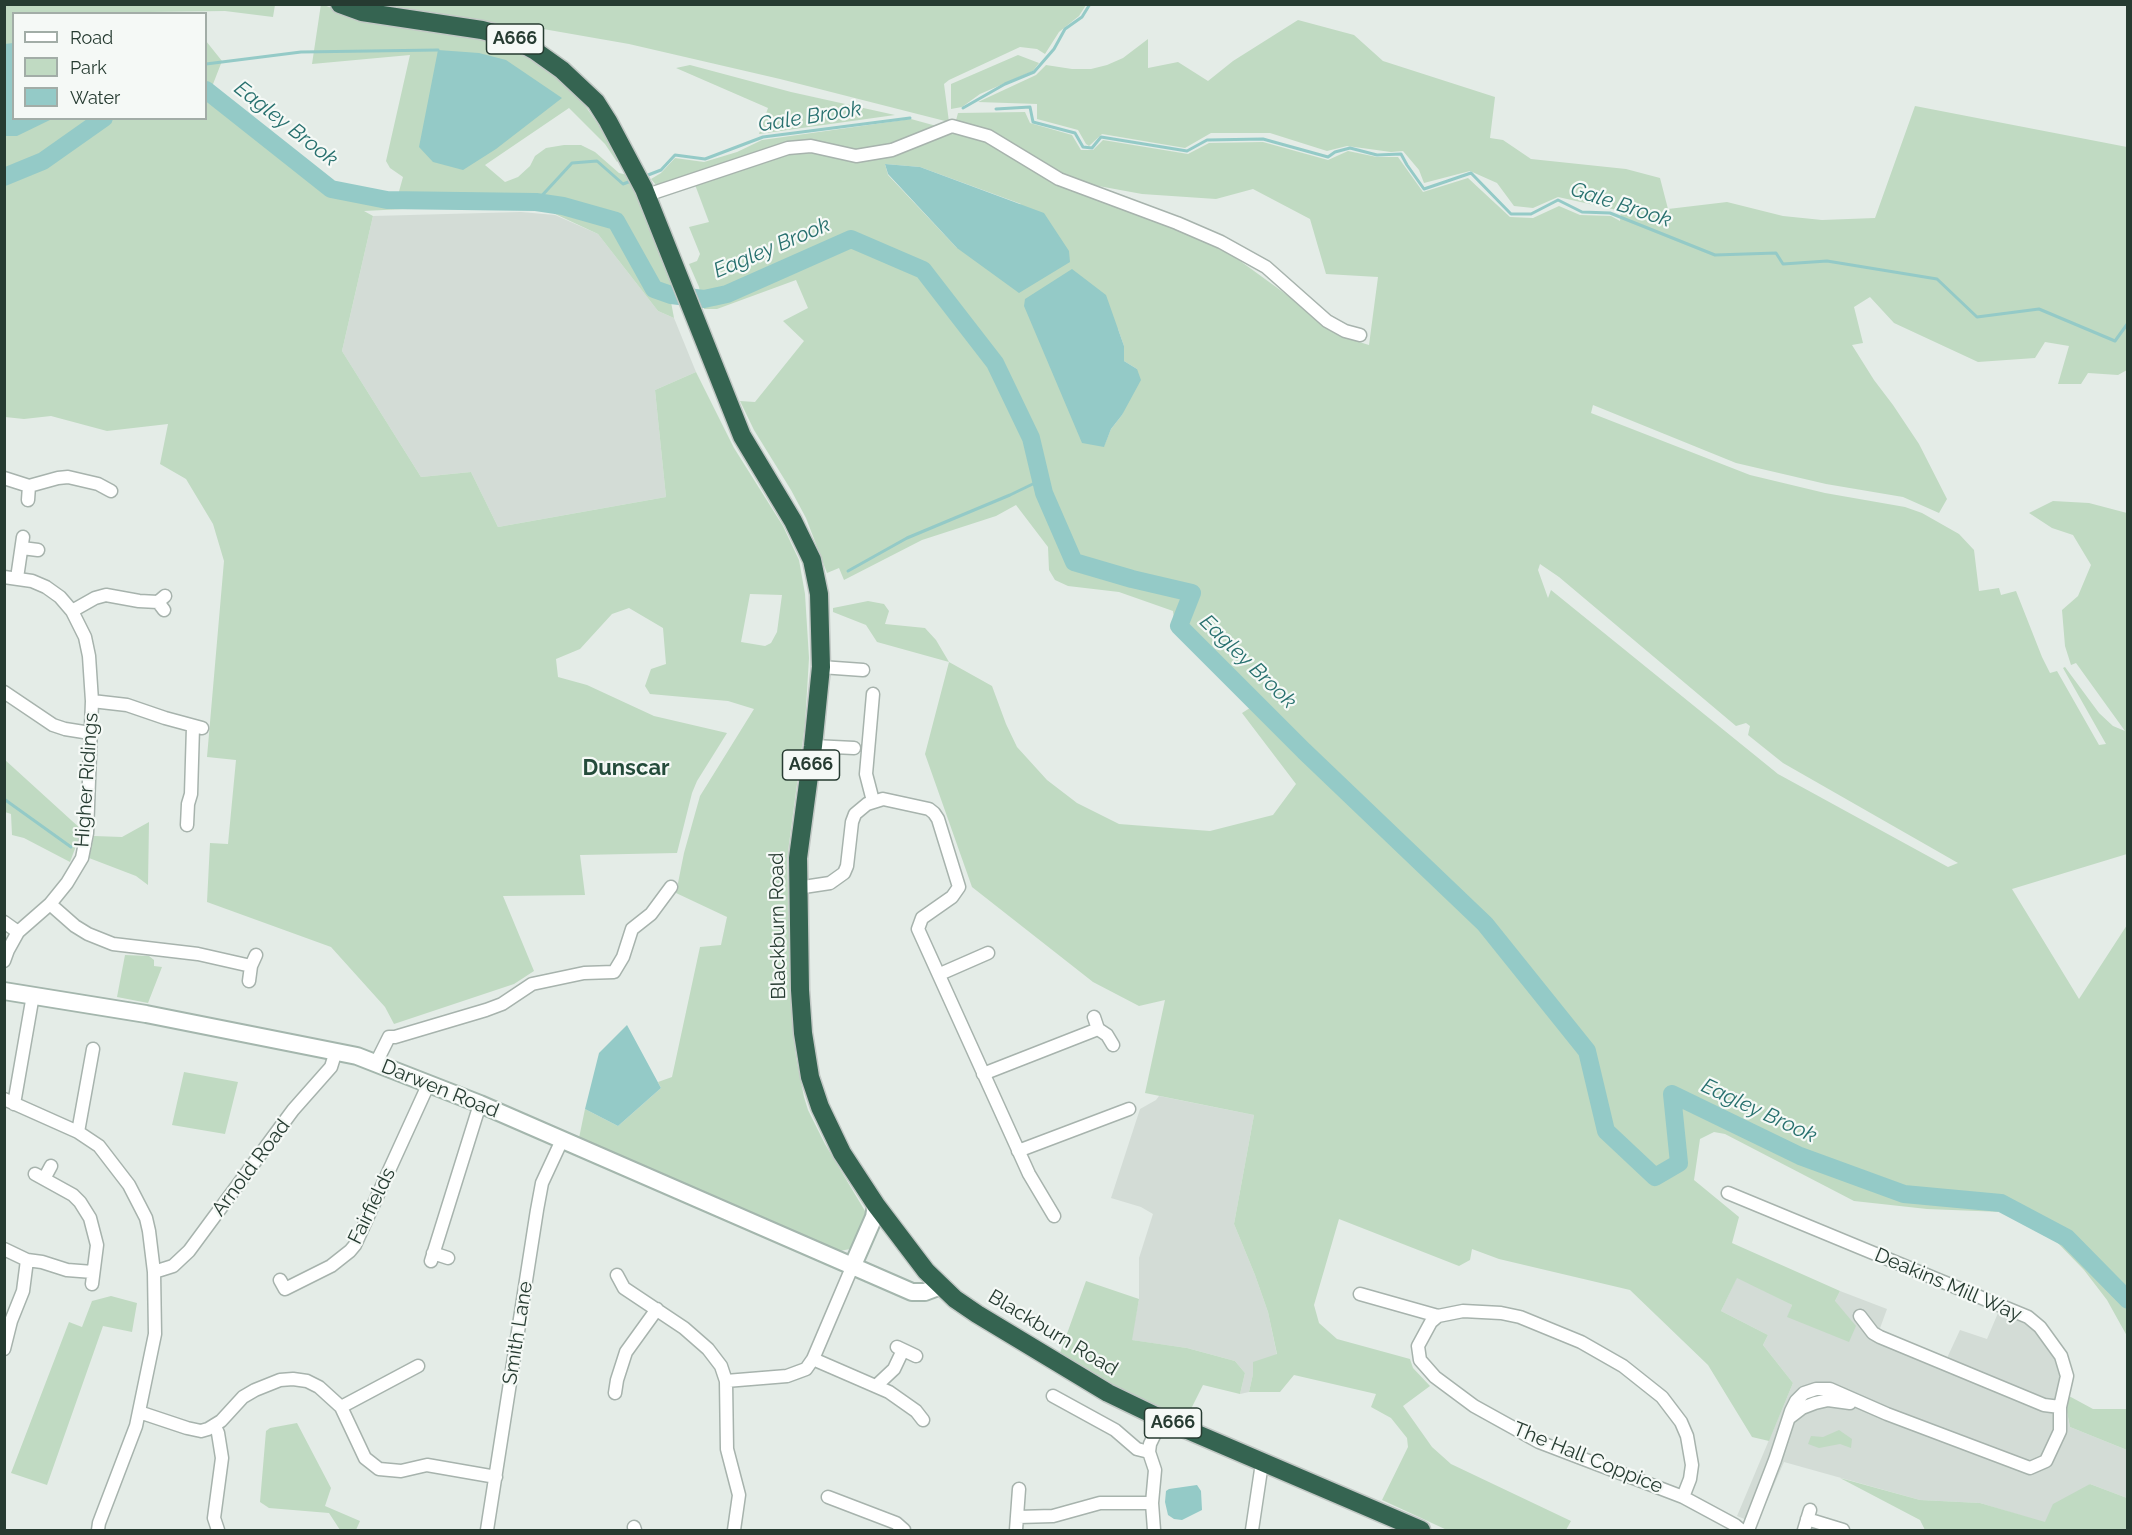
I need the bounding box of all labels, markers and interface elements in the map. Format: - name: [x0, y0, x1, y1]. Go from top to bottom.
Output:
- legend: [12, 12, 207, 120]
- road number: A666: [486, 24, 544, 54]
- text: Road: [70, 27, 113, 48]
- text: Park: [70, 57, 107, 78]
- water label: Eagley Brook: [229, 76, 343, 172]
- text: Water: [70, 87, 120, 108]
- water label: Gale Brook: [756, 96, 864, 138]
- water label: Gale Brook: [1567, 177, 1675, 233]
- water label: Eagley Brook: [710, 212, 834, 284]
- water label: Eagley Brook: [1194, 610, 1302, 714]
- street label: Higher Ridings: [70, 712, 104, 848]
- road number: A666: [782, 750, 840, 780]
- district label: Dunscar: [582, 755, 670, 781]
- street label: Blackburn Road: [765, 852, 791, 1000]
- street label: Darwen Road: [378, 1055, 502, 1123]
- water label: Eagley Brook: [1697, 1073, 1821, 1149]
- street label: Arnold Road: [207, 1115, 295, 1221]
- street label: Fairfields: [343, 1164, 401, 1248]
- street label: Deakins Mill Way: [1871, 1243, 2025, 1327]
- street label: Smith Lane: [498, 1280, 538, 1386]
- street label: Blackburn Road: [984, 1285, 1122, 1381]
- road number: A666: [1144, 1408, 1202, 1438]
- street label: The Hall Coppice: [1510, 1417, 1666, 1499]

